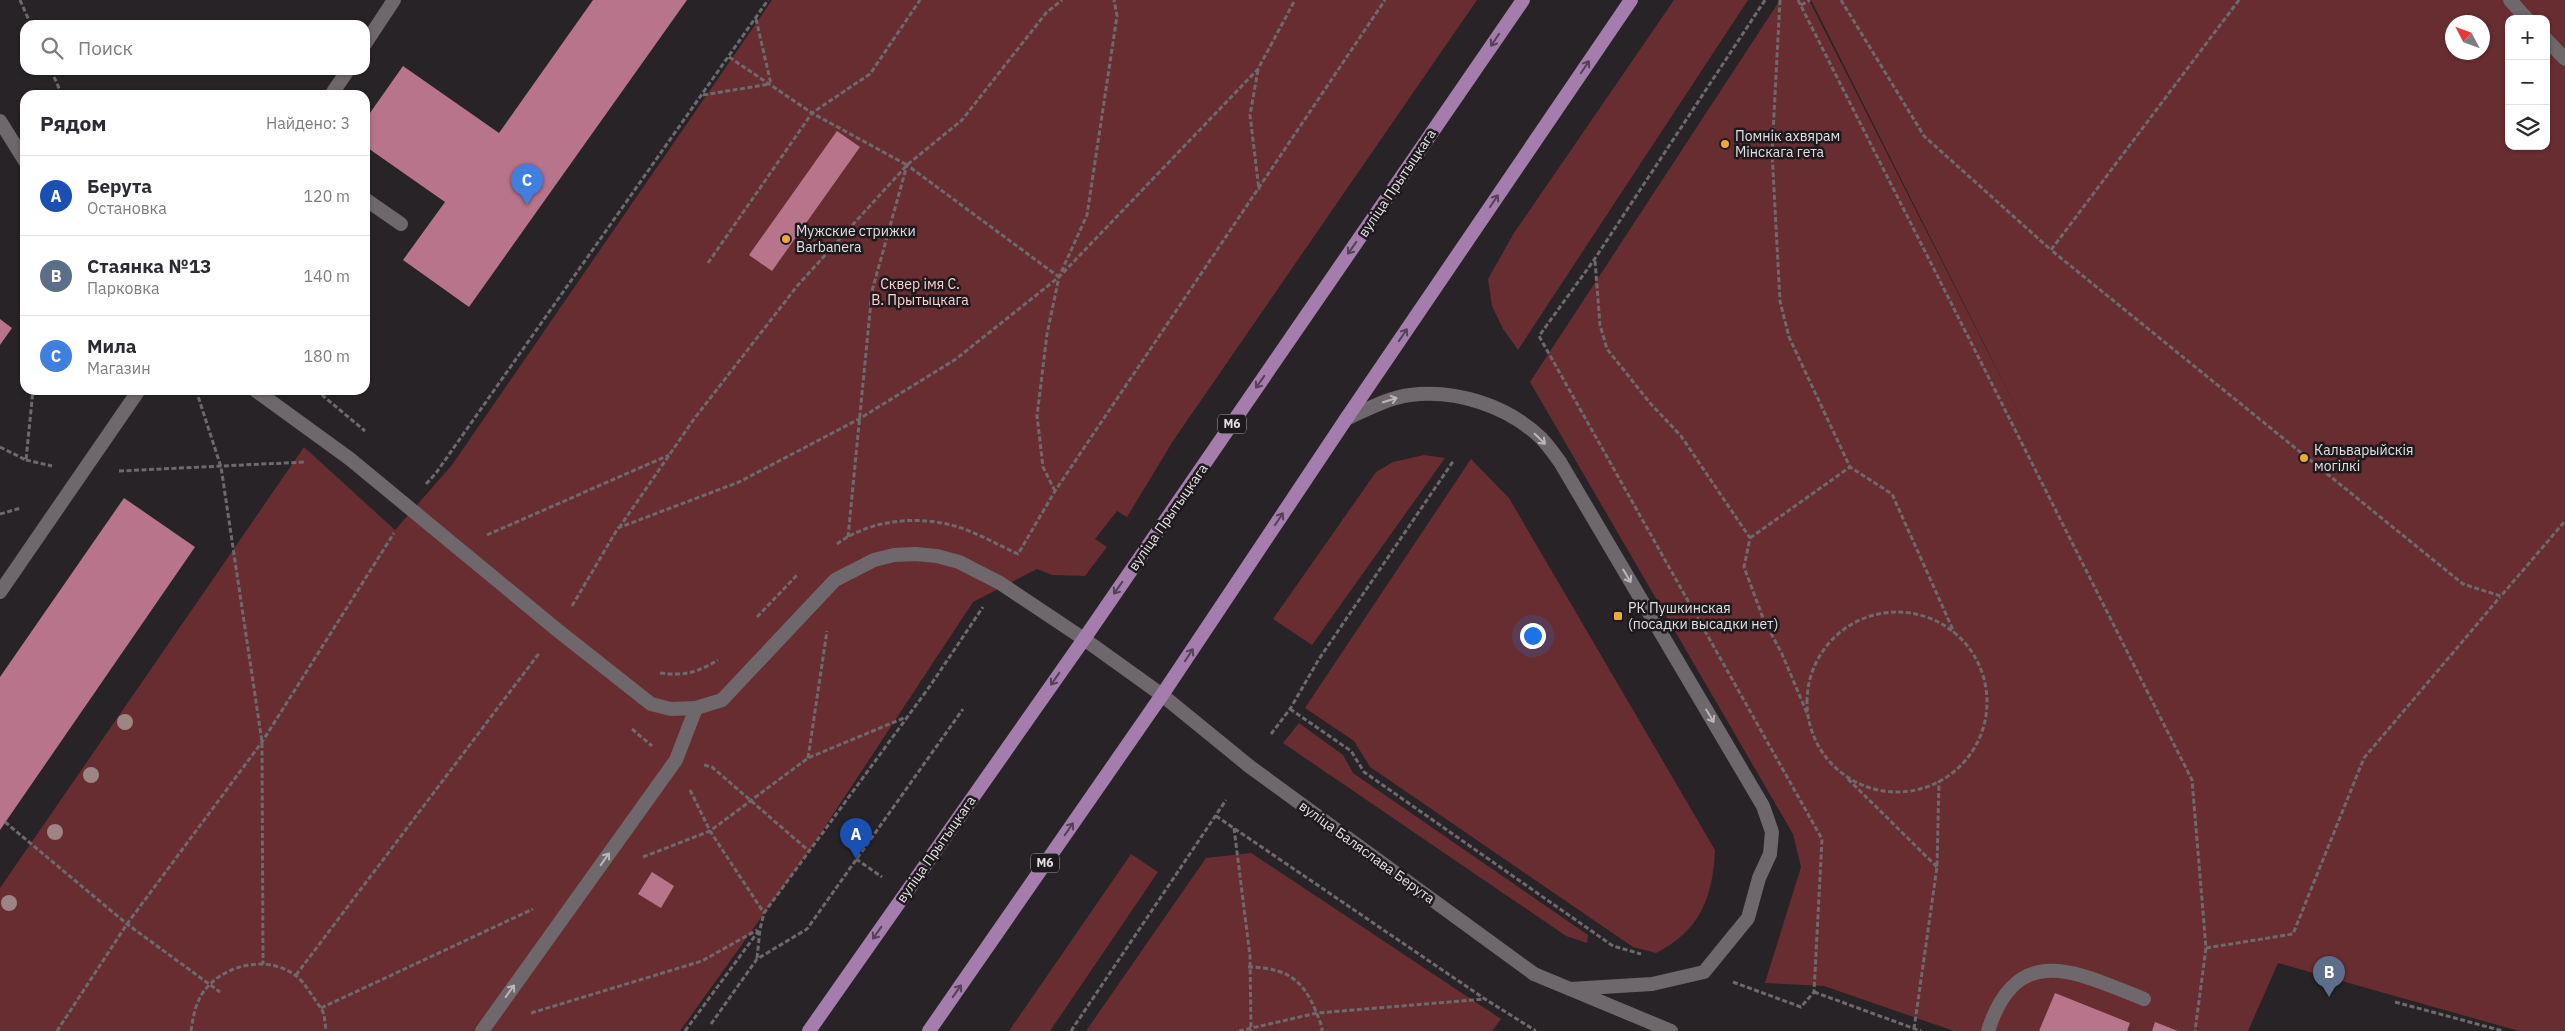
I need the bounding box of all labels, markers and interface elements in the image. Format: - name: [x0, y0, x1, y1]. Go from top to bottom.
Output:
- north arrow: [2445, 15, 2490, 60]
- map controls: [2505, 15, 2550, 150]
- button: +: [2505, 15, 2550, 60]
- search box: [20, 20, 370, 75]
- one-way arrow: [1490, 33, 1500, 47]
- icon: search: [38, 34, 66, 62]
- text: Поиск: [78, 36, 133, 60]
- one-way arrow: [1581, 60, 1591, 74]
- button: −: [2505, 60, 2550, 105]
- button: layers: [2505, 105, 2550, 150]
- text: Рядом: [40, 109, 107, 137]
- text: Найдено: 3: [266, 113, 350, 133]
- street label: вуліца Прытыцкага: [1354, 125, 1440, 240]
- place label: Помнік ахвярам Мінскага гета: [1735, 127, 1840, 161]
- marker: Помнік ахвярам Мінскага гета: [1719, 138, 1731, 150]
- pin: C: [511, 164, 543, 205]
- text: Берута: [87, 174, 152, 198]
- text: A: [51, 186, 61, 206]
- text: 120 m: [303, 186, 350, 206]
- one-way arrow: [1489, 194, 1499, 208]
- text: Остановка: [87, 198, 167, 218]
- place label: Мужские стрижки Barbanera: [796, 222, 916, 256]
- marker: Мужские стрижки Barbanera: [780, 233, 792, 245]
- one-way arrow: [1347, 241, 1357, 255]
- text: Стаянка №13: [87, 254, 211, 278]
- text: B: [51, 266, 61, 286]
- text: 140 m: [303, 266, 350, 286]
- park label: Сквер імя С. В. Прытыцкага: [871, 275, 969, 309]
- text: Парковка: [87, 278, 160, 298]
- one-way arrow: [1397, 328, 1408, 342]
- text: Мила: [87, 334, 137, 358]
- text: C: [51, 346, 61, 366]
- text: 180 m: [303, 346, 350, 366]
- text: Магазин: [87, 358, 151, 378]
- one-way arrow: [1255, 375, 1265, 389]
- one-way arrow: [1382, 394, 1398, 404]
- road number: М6: [1218, 414, 1246, 434]
- one-way arrow: [1534, 433, 1547, 445]
- place label: Кальварыйскія могілкі: [2314, 441, 2413, 475]
- marker: Кальварыйскія могілкі: [2298, 452, 2310, 464]
- street label: вуліца Прытыцкага: [1124, 460, 1212, 574]
- one-way arrow: [1273, 512, 1284, 526]
- one-way arrow: [1623, 568, 1633, 582]
- one-way arrow: [1113, 581, 1123, 595]
- place label: РК Пушкинская (посадки высадки нет): [1628, 599, 1778, 633]
- marker: РК Пушкинская (посадки высадки нет): [1612, 610, 1624, 622]
- your location: [1520, 623, 1546, 649]
- one-way arrow: [1184, 648, 1194, 662]
- one-way arrow: [1050, 671, 1060, 685]
- one-way arrow: [1705, 708, 1715, 722]
- street label: вуліца Прытыцкага: [892, 792, 980, 906]
- street label: вуліца Баляслава Берута: [1296, 797, 1439, 908]
- pin: A: [840, 818, 872, 859]
- one-way arrow: [1064, 822, 1074, 836]
- one-way arrow: [600, 853, 610, 867]
- road number: М6: [1031, 854, 1059, 872]
- one-way arrow: [872, 926, 882, 940]
- pin: B: [2313, 956, 2345, 997]
- one-way arrow: [505, 984, 515, 998]
- one-way arrow: [952, 984, 962, 998]

